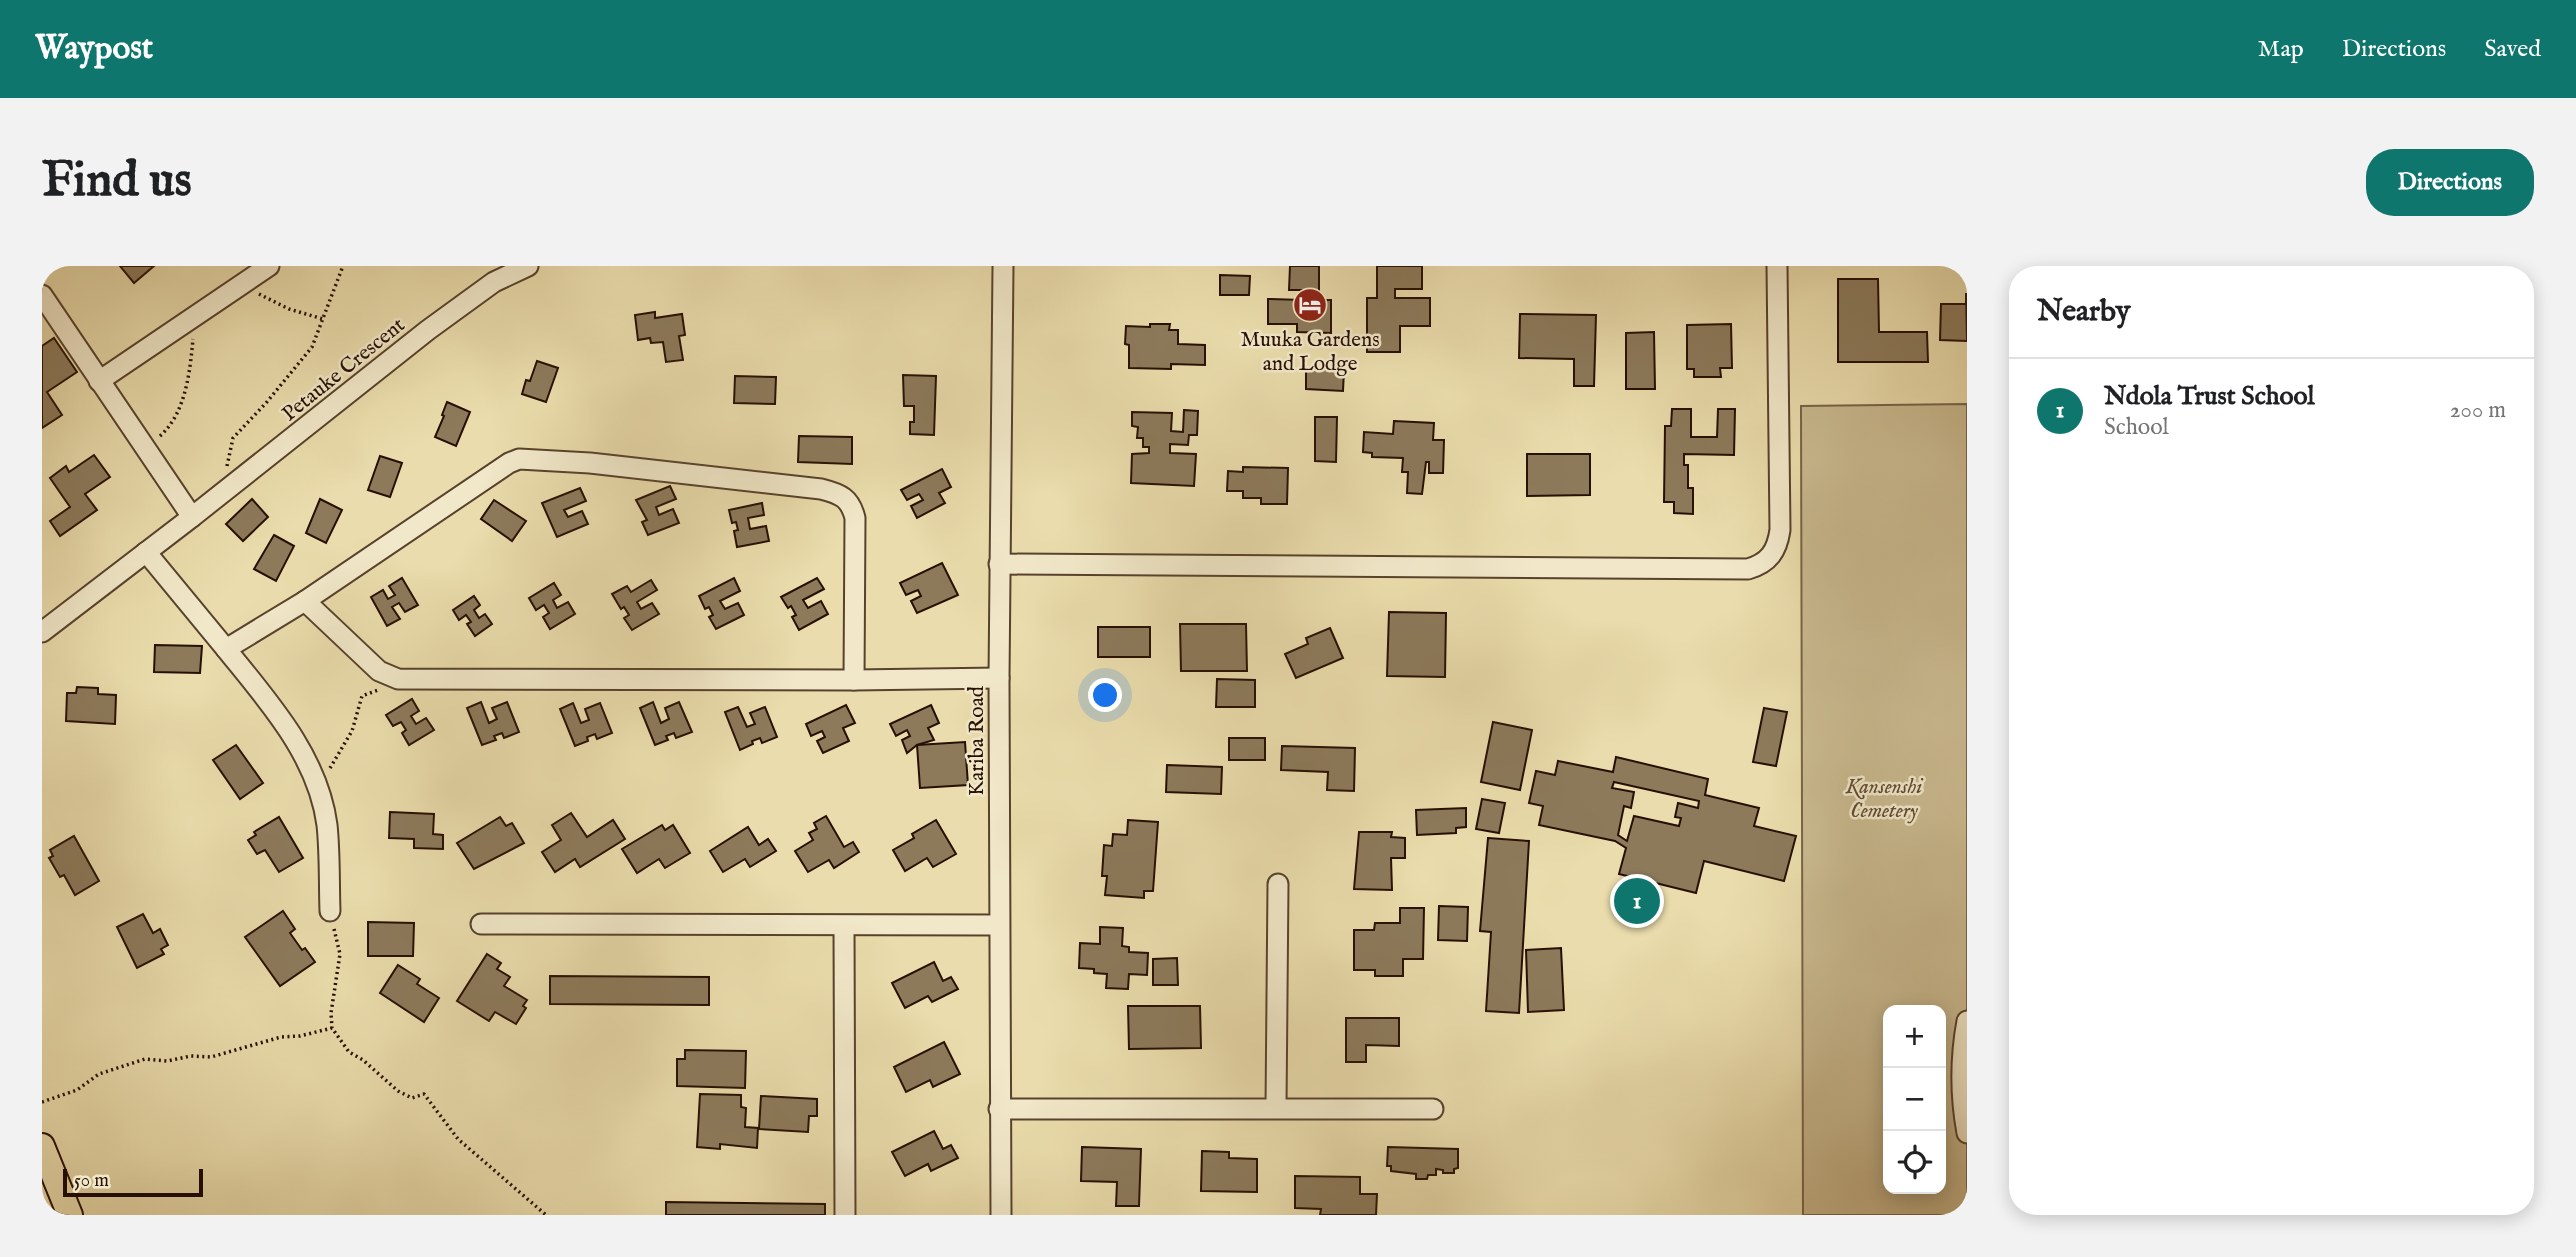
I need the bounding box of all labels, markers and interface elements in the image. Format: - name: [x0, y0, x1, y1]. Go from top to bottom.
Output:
- text: Waypost: [35, 28, 153, 70]
- text: Map: [2258, 34, 2304, 65]
- text: Directions: [2342, 34, 2446, 65]
- text: Saved: [2484, 34, 2541, 65]
- button: Directions: [2366, 149, 2534, 216]
- text: Find us: [42, 151, 192, 213]
- hotel icon: Muuka Gardens and Lodge: [1291, 286, 1329, 324]
- text: Nearby: [2037, 293, 2130, 331]
- street label: Petauke Crescent: [277, 312, 411, 428]
- place label: Muuka Gardens and Lodge: [1240, 327, 1380, 378]
- text: Ndola Trust School: [2104, 380, 2315, 413]
- text: 1: [2056, 396, 2064, 425]
- text: 200 m: [2450, 396, 2506, 425]
- text: School: [2104, 413, 2169, 442]
- your location: [1088, 678, 1122, 712]
- street label: Kariba Road: [964, 685, 991, 796]
- park label: Kansenshi Cemetery: [1845, 774, 1924, 825]
- pin: 1: [1614, 875, 1660, 927]
- map controls: [1883, 1005, 1946, 1194]
- button: +: [1883, 1005, 1946, 1068]
- button: −: [1883, 1068, 1946, 1131]
- button: locate: [1883, 1131, 1946, 1194]
- scale bar: [63, 1166, 203, 1198]
- text: 50 m: [74, 1169, 109, 1193]

